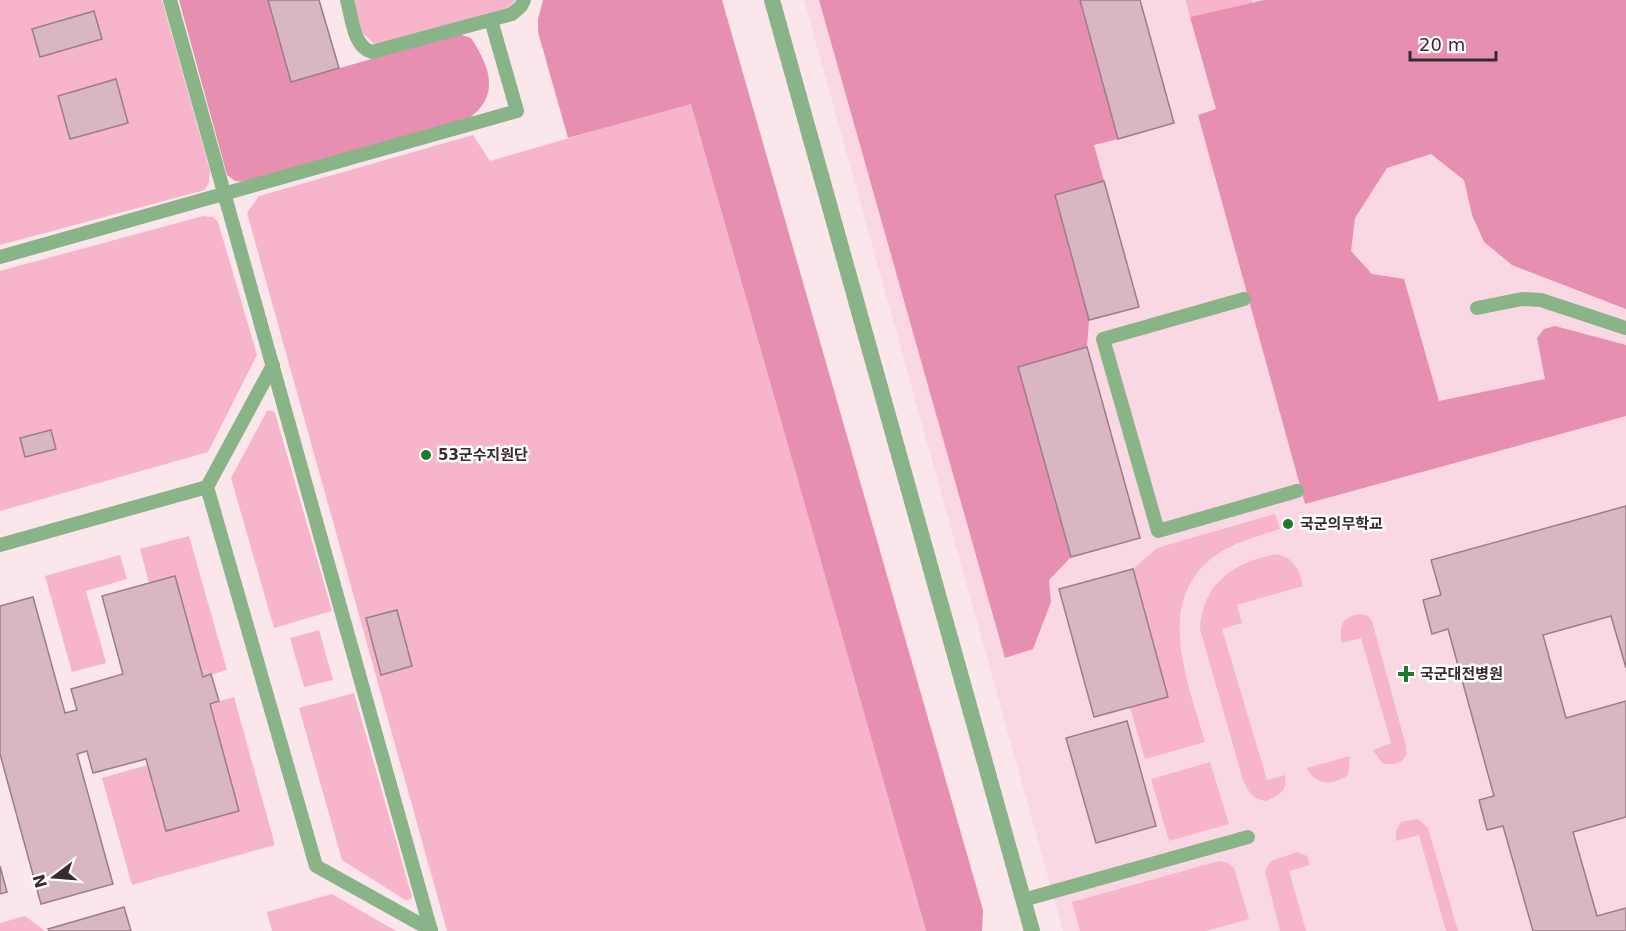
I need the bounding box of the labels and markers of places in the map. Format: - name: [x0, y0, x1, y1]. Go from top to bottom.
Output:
- place label: 53군수지원단: [438, 446, 528, 464]
- marker: 53군수지원단: [419, 448, 433, 462]
- place label: 국군의무학교: [1300, 515, 1383, 533]
- marker: 국군의무학교: [1281, 517, 1295, 531]
- marker: 국군대전병원: [1397, 665, 1415, 683]
- place label: 국군대전병원: [1420, 665, 1503, 683]

